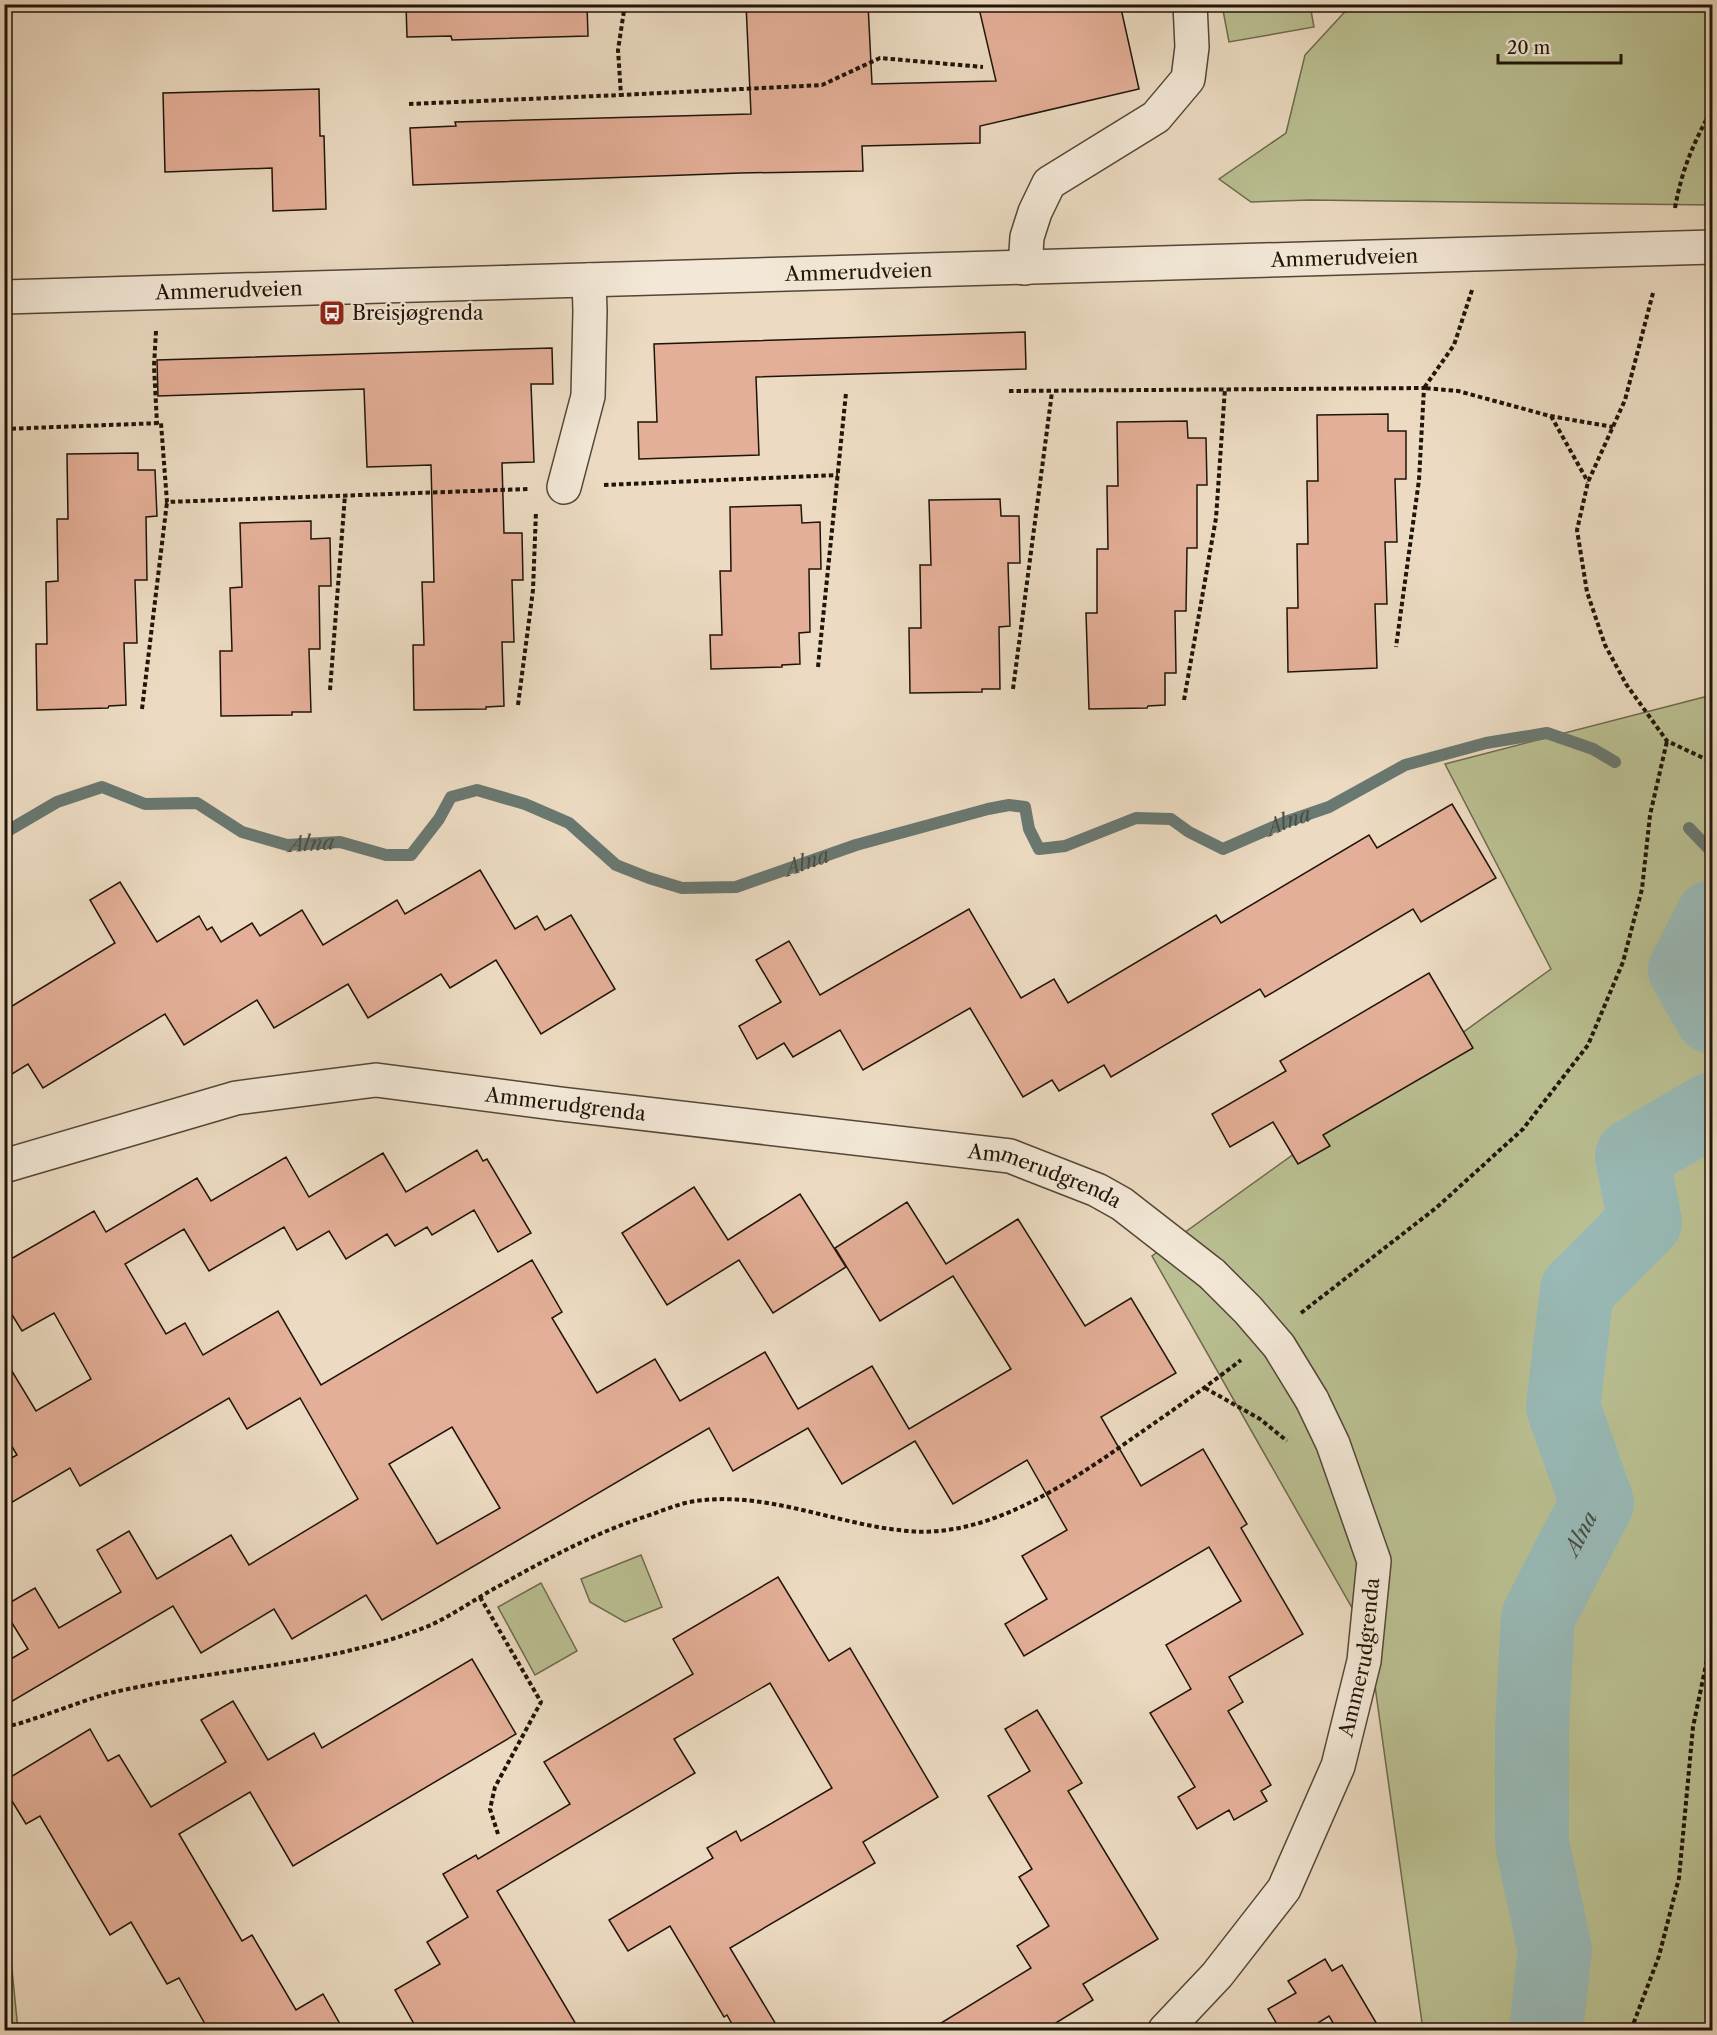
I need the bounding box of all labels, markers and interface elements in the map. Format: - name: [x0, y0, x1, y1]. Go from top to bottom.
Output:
- scale bar: [1498, 27, 1621, 65]
- text: 20 m: [1507, 37, 1551, 59]
- street label: Ammerudveien: [1269, 244, 1419, 272]
- street label: Ammerudveien: [784, 258, 933, 286]
- street label: Ammerudveien: [154, 276, 303, 305]
- bus stop icon: Breisjøgrenda: [317, 298, 347, 328]
- place label: Breisjøgrenda: [352, 301, 484, 325]
- water label: Alna: [1259, 801, 1315, 842]
- water label: Alna: [285, 829, 336, 857]
- water label: Alna: [778, 842, 833, 882]
- street label: Ammerudgrenda: [483, 1082, 648, 1126]
- street label: Ammerudgrenda: [966, 1139, 1126, 1213]
- water label: Alna: [1558, 1507, 1603, 1562]
- street label: Ammerudgrenda: [1333, 1576, 1384, 1741]

